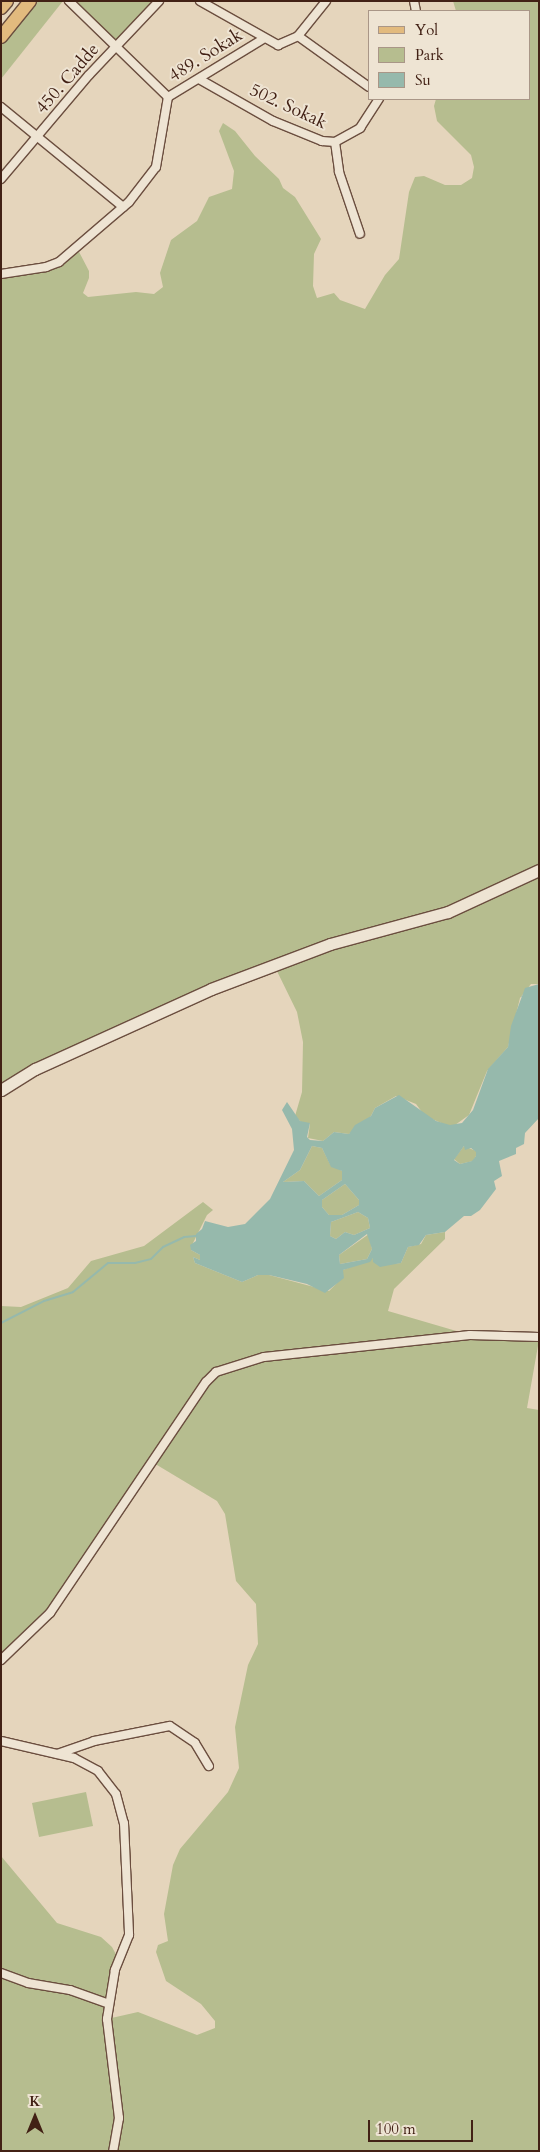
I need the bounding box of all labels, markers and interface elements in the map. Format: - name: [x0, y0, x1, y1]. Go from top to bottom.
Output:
- legend: [368, 10, 530, 100]
- text: Yol: [415, 20, 438, 40]
- street label: 489. Sokak: [165, 25, 247, 87]
- street label: 450. Cadde: [32, 39, 104, 119]
- text: Park: [415, 45, 444, 65]
- text: Su: [415, 70, 431, 90]
- street label: 502. Sokak: [246, 80, 330, 134]
- north arrow: [10, 2092, 60, 2142]
- text: K: [29, 2092, 41, 2111]
- scale bar: [370, 2110, 475, 2142]
- text: 100 m: [376, 2119, 416, 2139]

